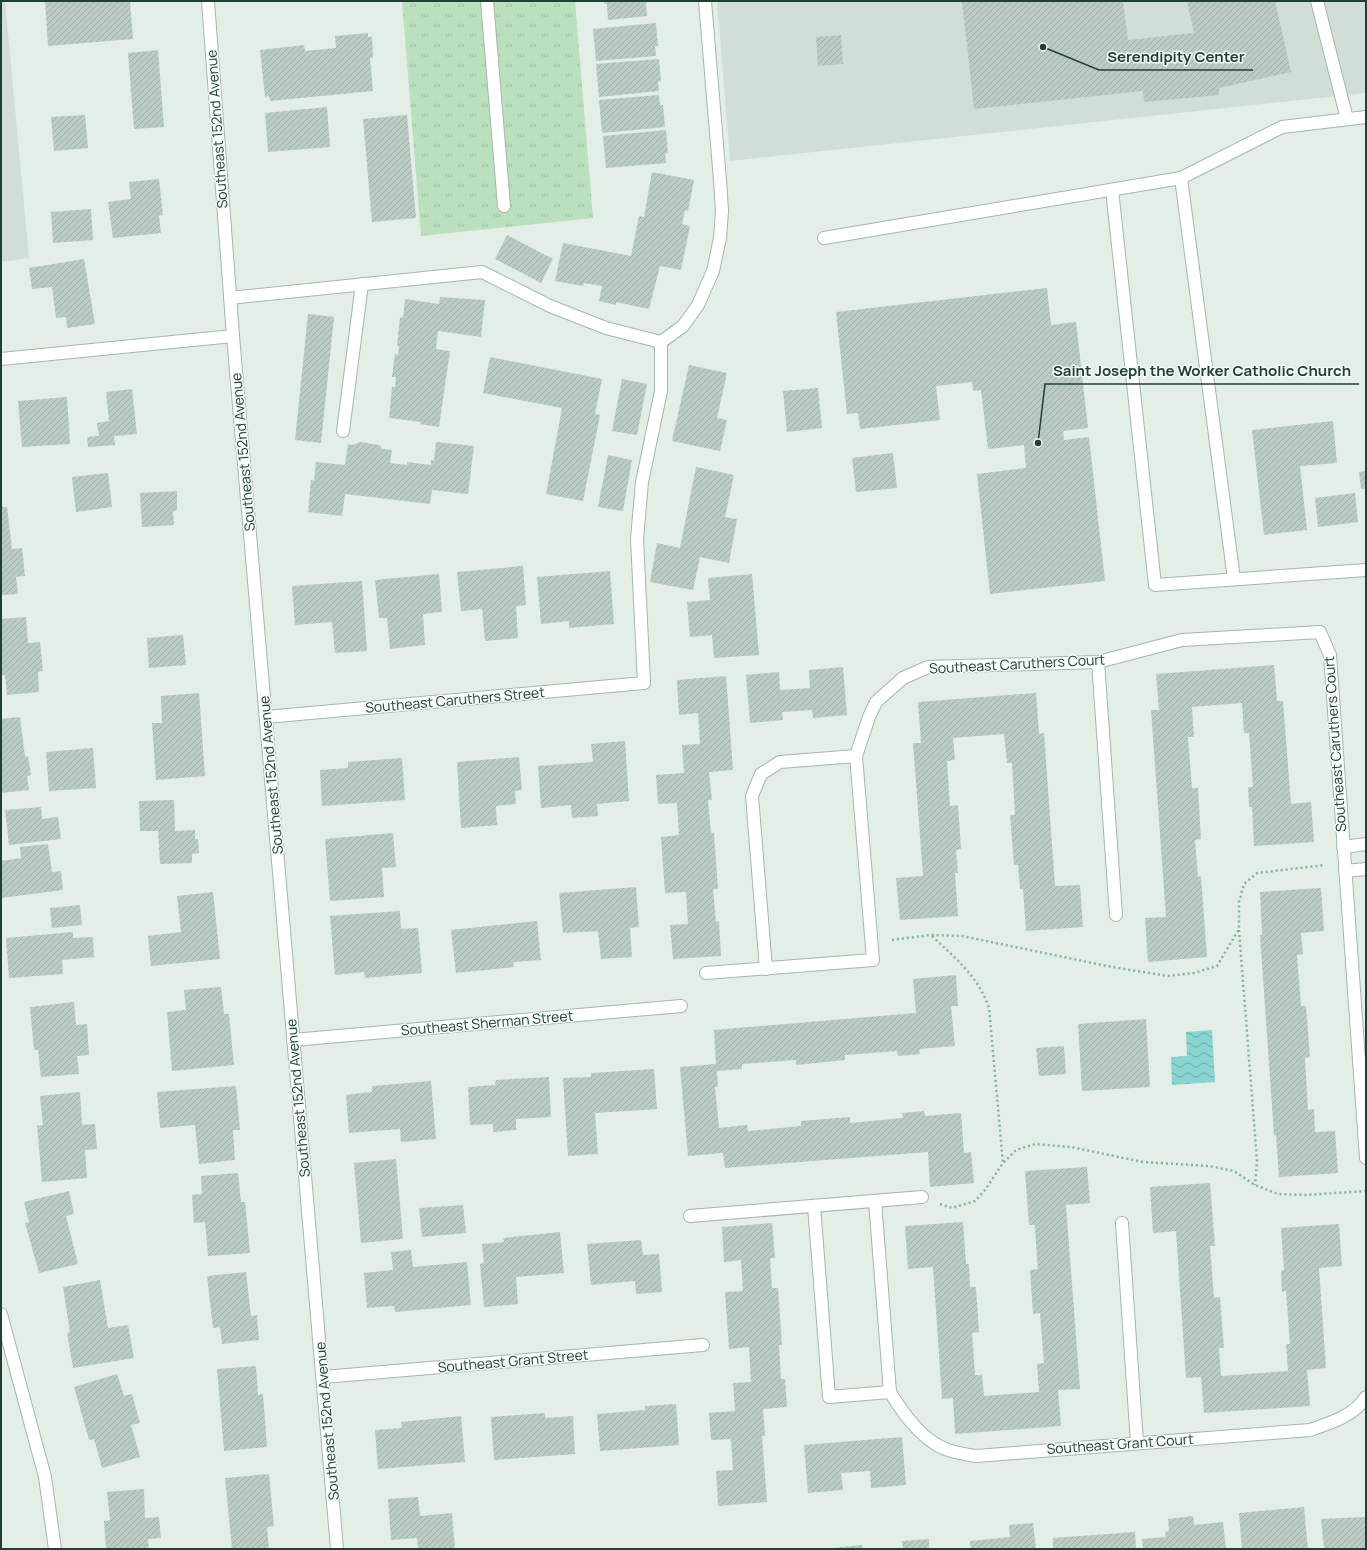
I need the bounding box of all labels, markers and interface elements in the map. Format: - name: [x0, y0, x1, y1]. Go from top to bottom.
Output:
- callout: Serendipity Center: [1099, 43, 1253, 70]
- text: Serendipity Center: [1107, 46, 1245, 67]
- street label: Southeast 152nd Avenue: [201, 49, 232, 209]
- callout: Saint Joseph the Worker Catholic Church: [1045, 357, 1359, 384]
- text: Saint Joseph the Worker Catholic Church: [1053, 360, 1351, 381]
- street label: Southeast 152nd Avenue: [226, 372, 259, 532]
- street label: Southeast Caruthers Court: [929, 649, 1106, 678]
- street label: Southeast Caruthers Court: [1319, 655, 1350, 833]
- street label: Southeast Caruthers Street: [364, 682, 546, 717]
- street label: Southeast 152nd Avenue: [254, 695, 287, 855]
- street label: Southeast Sherman Street: [400, 1005, 574, 1039]
- street label: Southeast 152nd Avenue: [281, 1018, 314, 1178]
- street label: Southeast 152nd Avenue: [310, 1341, 343, 1501]
- street label: Southeast Grant Street: [437, 1344, 589, 1377]
- street label: Southeast Grant Court: [1046, 1429, 1194, 1458]

